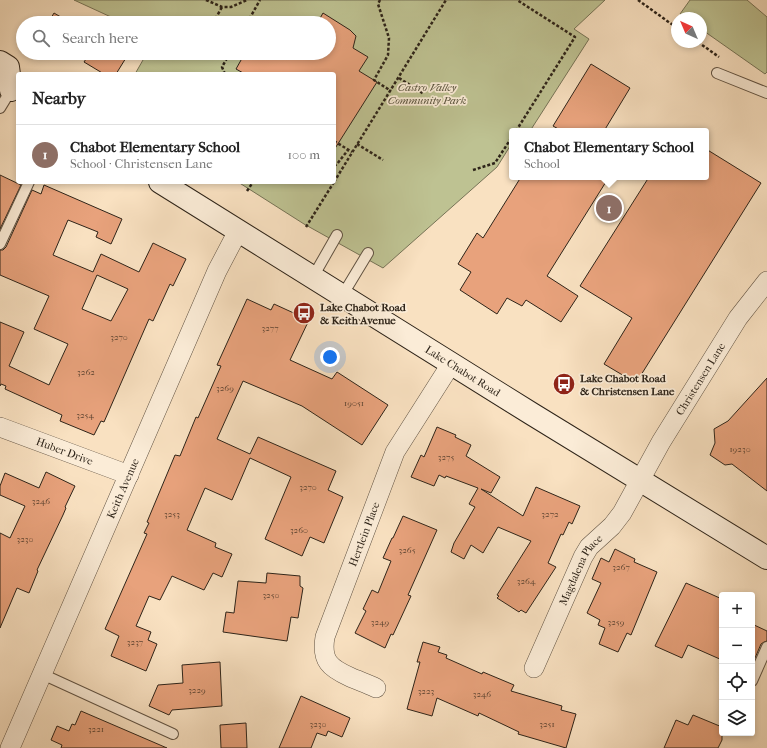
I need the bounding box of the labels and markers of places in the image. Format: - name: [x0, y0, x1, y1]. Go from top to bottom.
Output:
- pin: 1: [596, 193, 622, 223]
- bus stop icon: Lake Chabot Road & Keith Avenue: [291, 300, 317, 326]
- place label: Lake Chabot Road & Keith Avenue: [320, 301, 407, 327]
- bus stop icon: Lake Chabot Road & Christensen Lane: [551, 371, 577, 397]
- place label: Lake Chabot Road & Christensen Lane: [580, 372, 675, 398]

